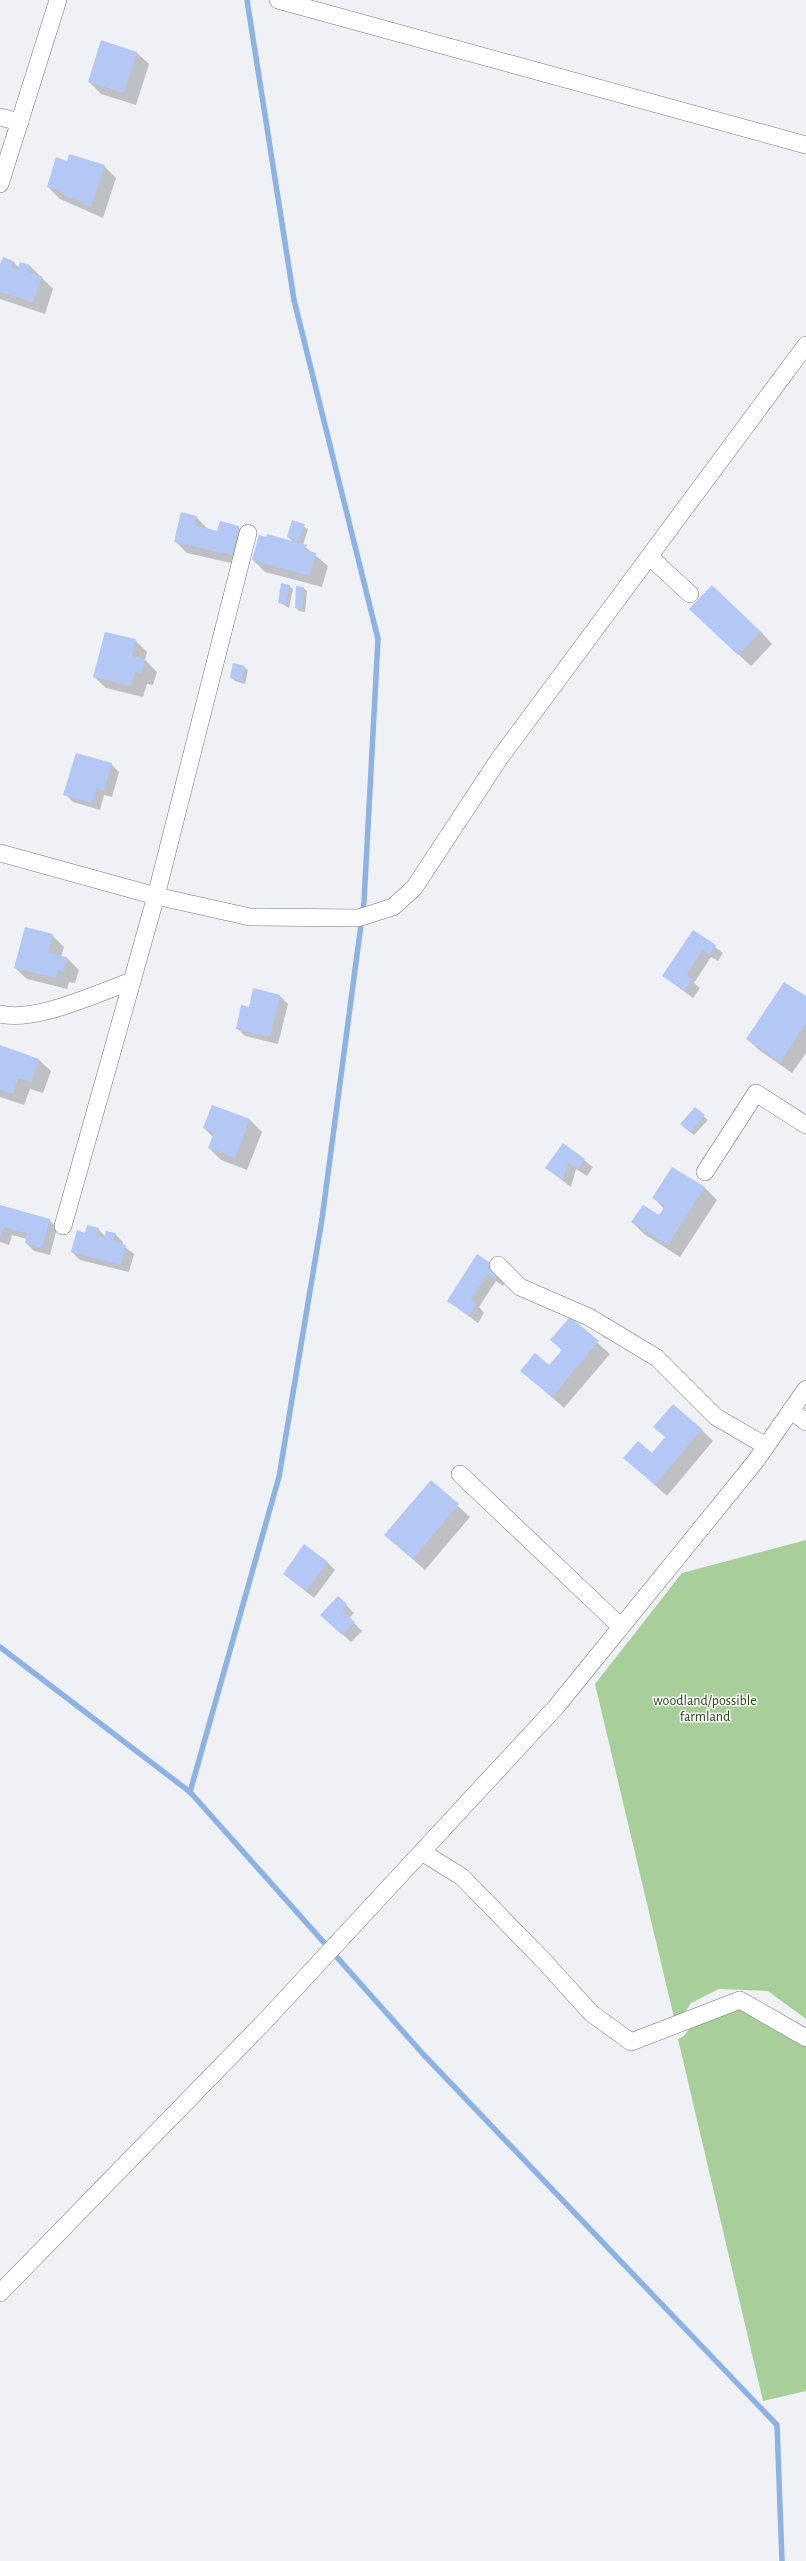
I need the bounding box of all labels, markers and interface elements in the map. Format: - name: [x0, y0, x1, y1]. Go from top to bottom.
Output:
- park label: woodland/possible farmland: [653, 1694, 757, 1724]

